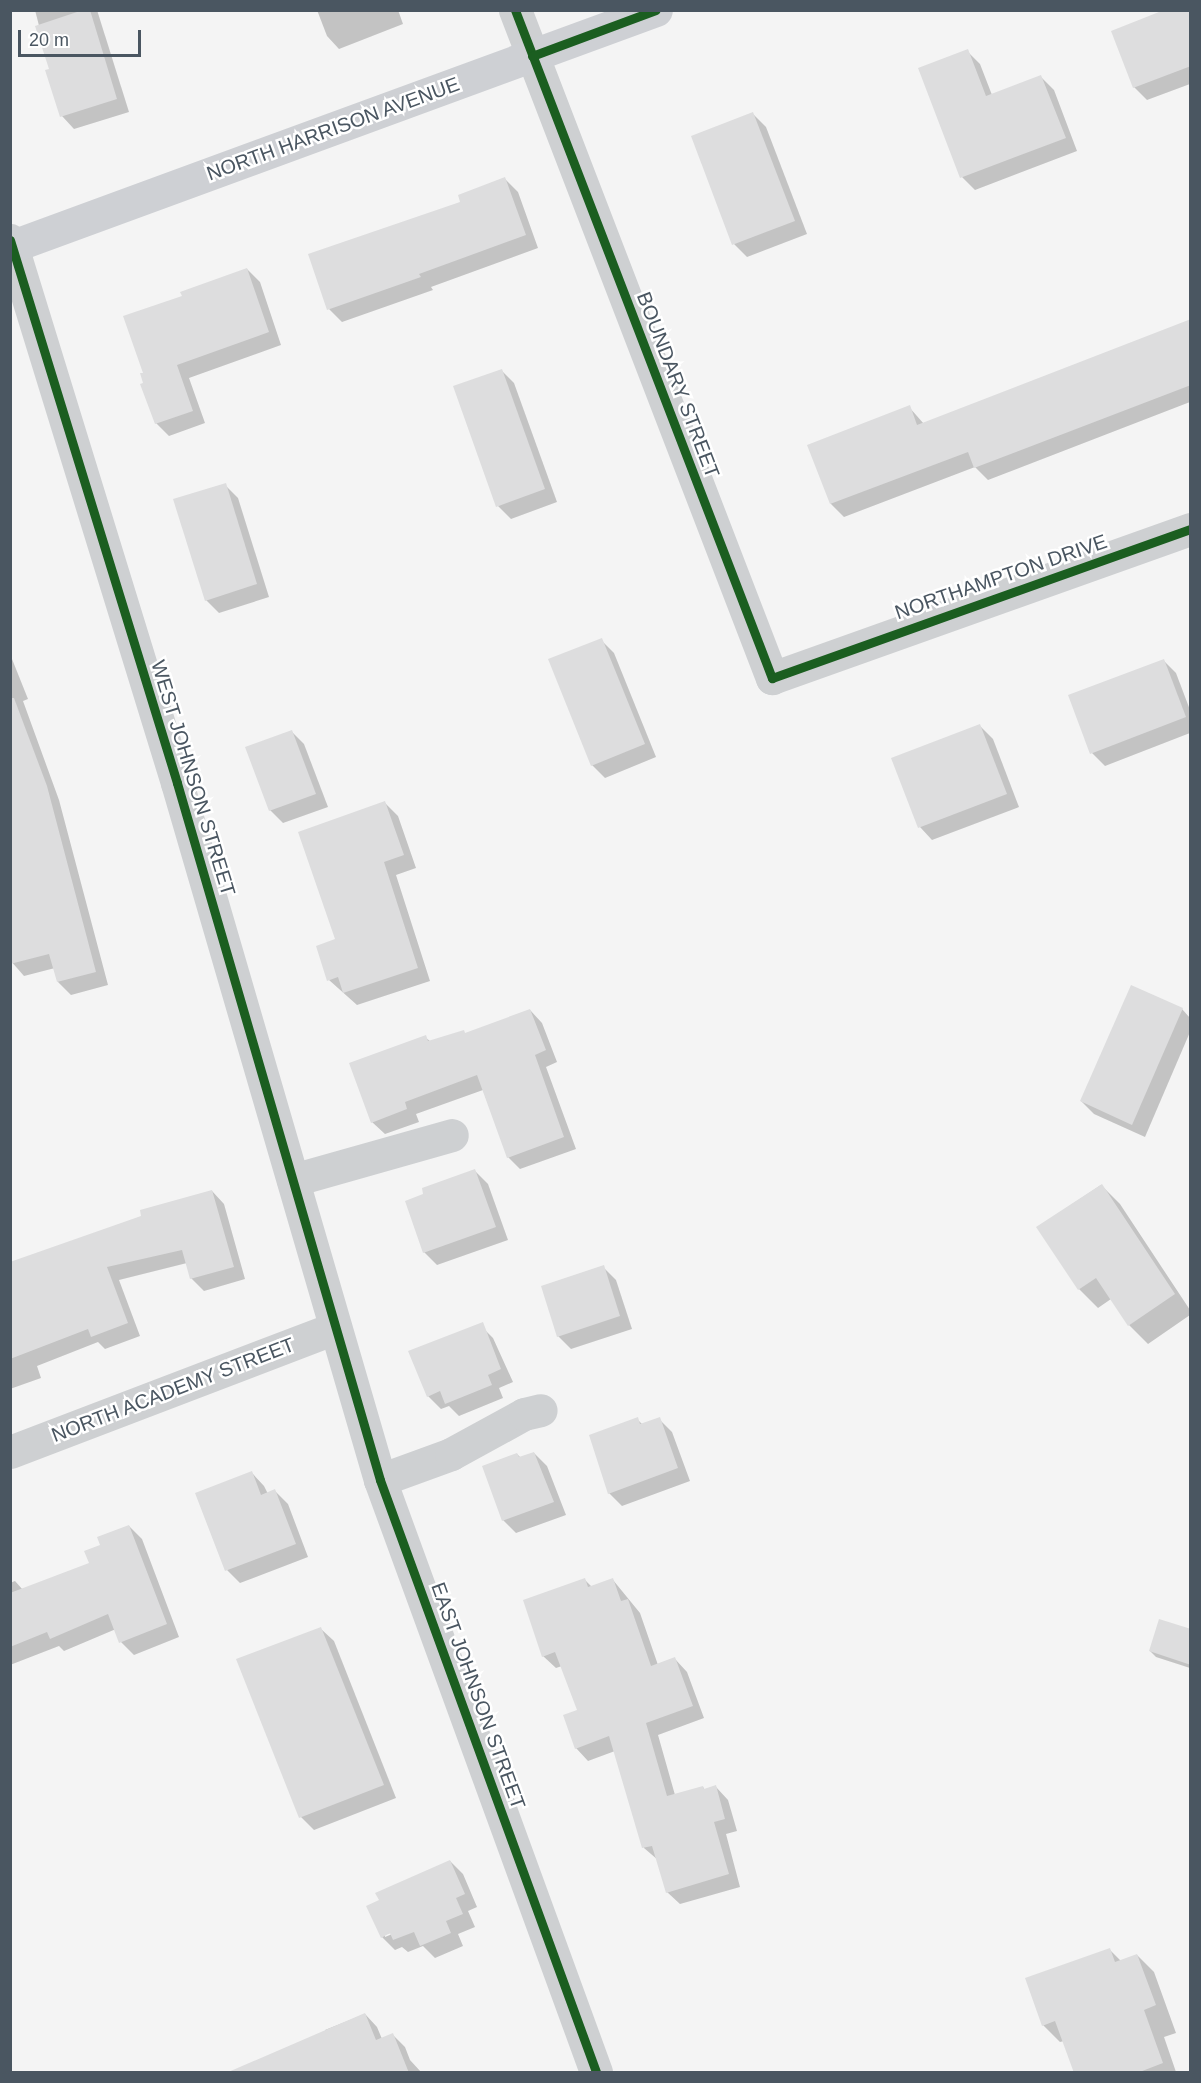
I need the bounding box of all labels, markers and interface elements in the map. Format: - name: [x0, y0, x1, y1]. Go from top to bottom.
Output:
- scale bar: [21, 18, 144, 56]
- text: 20 m: [29, 30, 69, 50]
- street label: NORTH HARRISON AVENUE: [203, 72, 463, 186]
- street label: BOUNDARY STREET: [631, 289, 725, 481]
- street label: NORTHAMPTON DRIVE: [892, 529, 1110, 625]
- street label: WEST JOHNSON STREET: [146, 657, 240, 899]
- street label: NORTH ACADEMY STREET: [47, 1332, 299, 1448]
- street label: EAST JOHNSON STREET: [426, 1579, 530, 1813]

